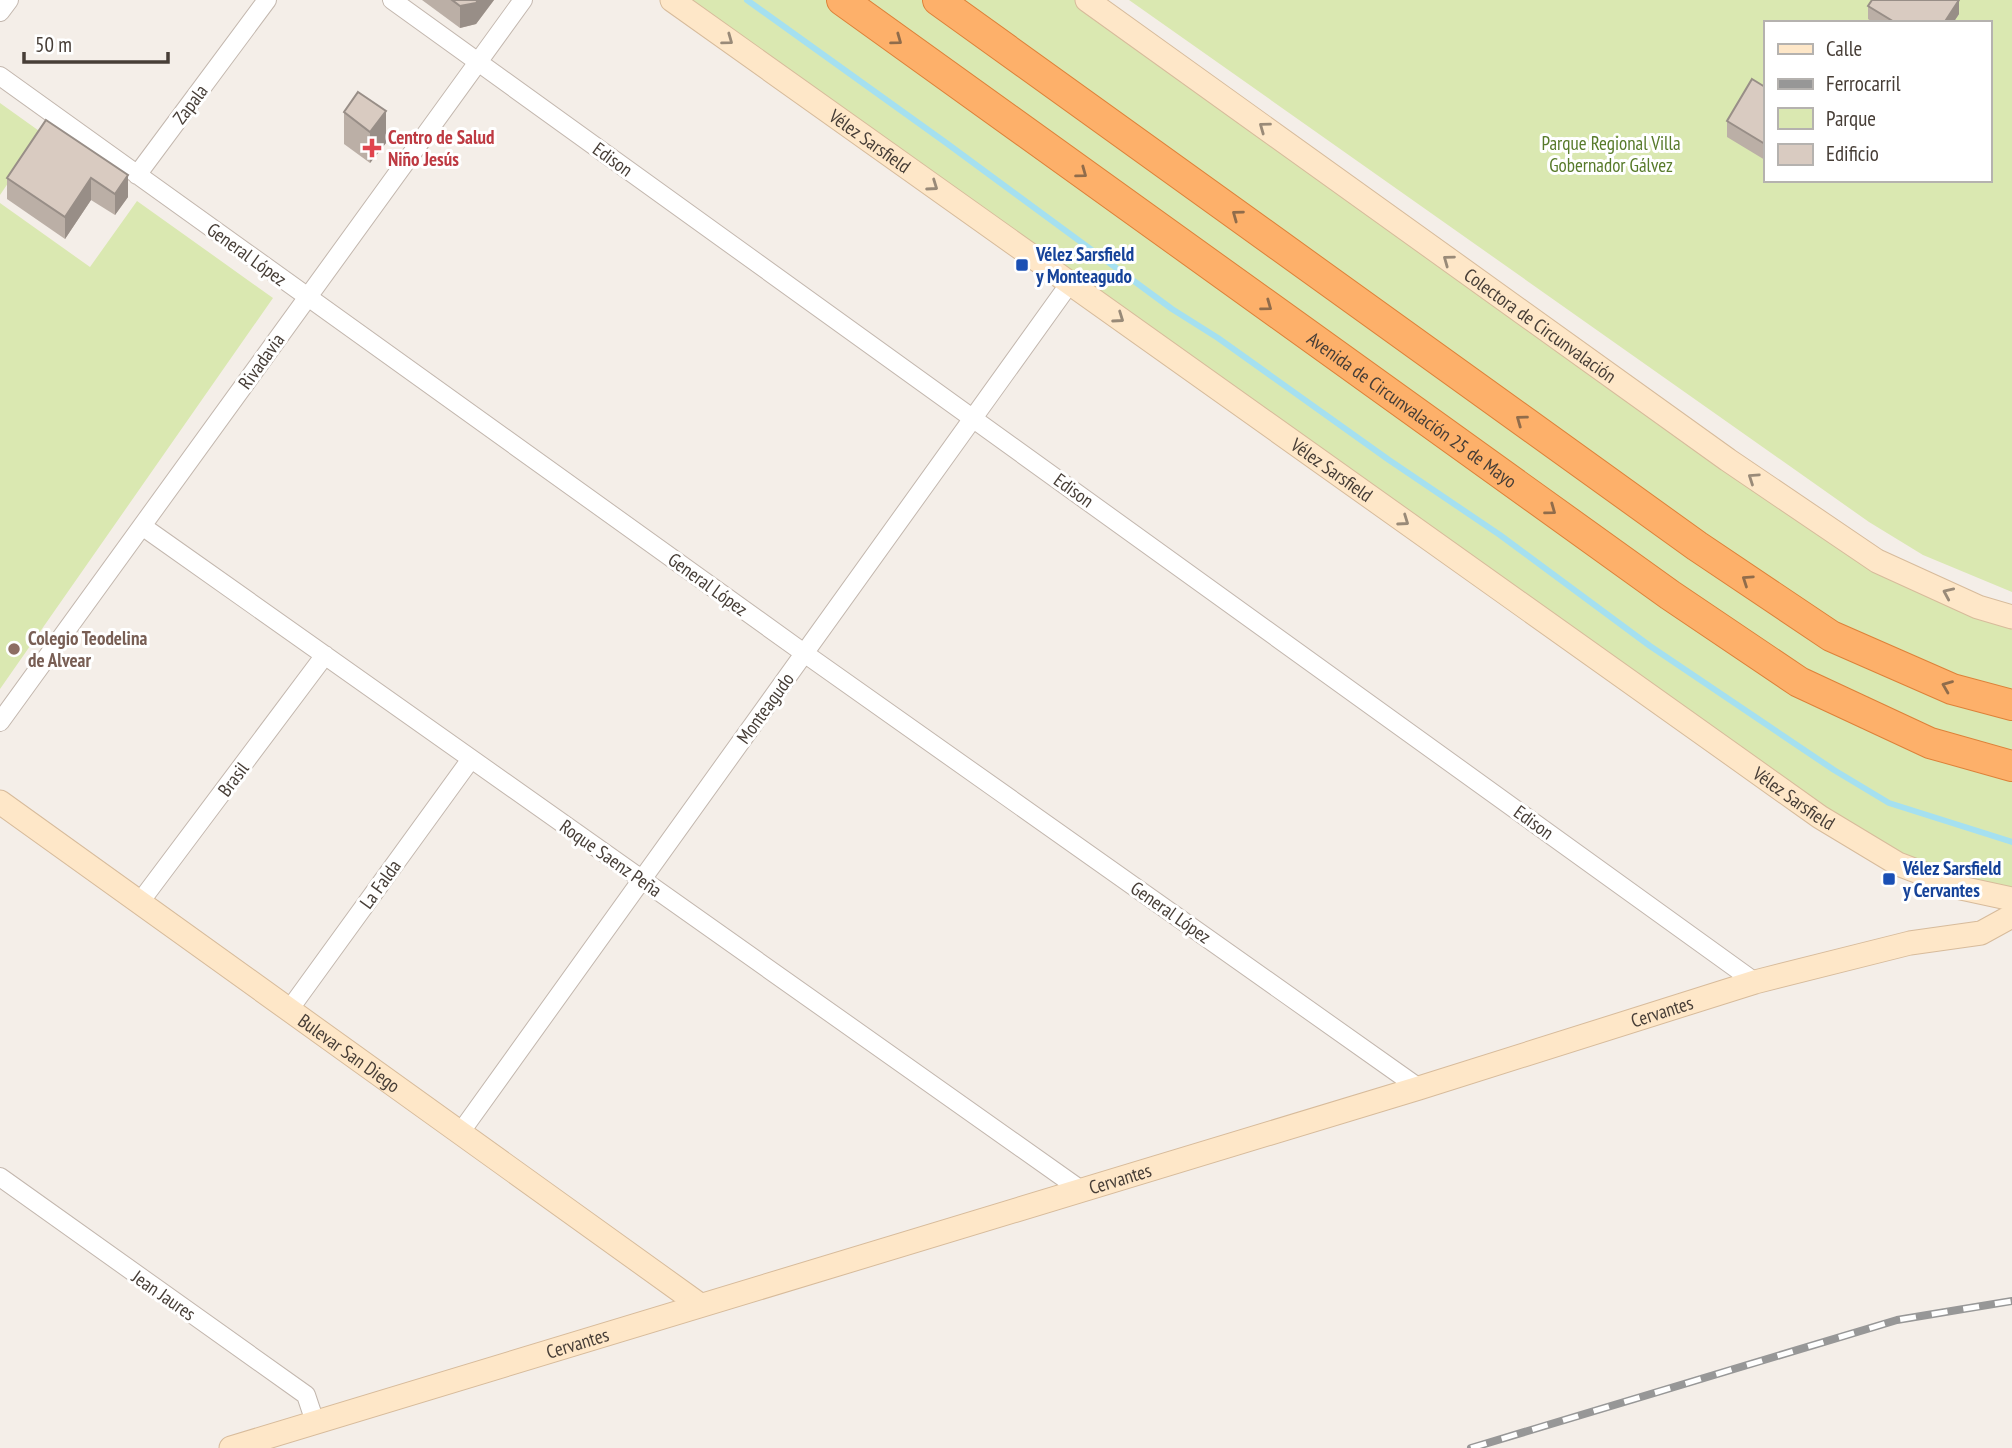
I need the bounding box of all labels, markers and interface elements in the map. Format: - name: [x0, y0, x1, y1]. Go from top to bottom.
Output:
- scale bar: [24, 21, 168, 65]
- legend: [1764, 21, 1991, 182]
- text: 50 m: [35, 31, 72, 58]
- one-way arrow: [720, 32, 733, 44]
- one-way arrow: [889, 32, 902, 44]
- text: Calle: [1826, 35, 1862, 62]
- text: Ferrocarril: [1826, 70, 1901, 97]
- street label: Zapala: [167, 79, 213, 129]
- street label: Vélez Sarsfield: [824, 103, 915, 178]
- text: Parque: [1826, 105, 1876, 132]
- one-way arrow: [1259, 123, 1272, 135]
- place label: Centro de Salud Niño Jesús: [388, 125, 494, 171]
- park label: Parque Regional Villa Gobernador Gálvez: [1541, 131, 1681, 177]
- street label: Edison: [588, 137, 638, 181]
- marker: Centro de Salud Niño Jesús: [362, 138, 382, 158]
- text: Edificio: [1826, 140, 1879, 167]
- one-way arrow: [1074, 165, 1087, 177]
- one-way arrow: [925, 178, 938, 190]
- one-way arrow: [1232, 211, 1245, 224]
- street label: General López: [202, 217, 292, 291]
- place label: Vélez Sarsfield y Monteagudo: [1035, 242, 1134, 288]
- one-way arrow: [1444, 256, 1456, 268]
- marker: Vélez Sarsfield y Monteagudo: [1014, 257, 1030, 273]
- street label: Colectora de Circunvalación: [1460, 263, 1621, 388]
- one-way arrow: [1259, 297, 1271, 310]
- one-way arrow: [1111, 310, 1124, 322]
- street label: Avenida de Circunvalación 25 de Mayo: [1303, 326, 1522, 493]
- street label: Rivadavia: [233, 328, 289, 394]
- one-way arrow: [1516, 416, 1529, 428]
- street label: Vélez Sarsfield: [1286, 432, 1377, 507]
- street label: Edison: [1049, 468, 1099, 512]
- one-way arrow: [1748, 473, 1761, 486]
- one-way arrow: [1543, 502, 1556, 514]
- one-way arrow: [1396, 513, 1409, 525]
- street label: General López: [663, 547, 753, 621]
- one-way arrow: [1742, 575, 1755, 588]
- one-way arrow: [1943, 587, 1955, 601]
- place label: Colegio Teodelina de Alvear: [28, 626, 147, 672]
- marker: Colegio Teodelina de Alvear: [6, 641, 22, 657]
- street label: Monteagudo: [731, 668, 799, 748]
- one-way arrow: [1941, 681, 1953, 695]
- street label: Brasil: [212, 757, 254, 801]
- street label: Vélez Sarsfield: [1748, 761, 1839, 835]
- street label: Edison: [1509, 800, 1559, 844]
- street label: Roque Saenz Peña: [555, 814, 667, 902]
- street label: La Falda: [354, 855, 406, 913]
- place label: Vélez Sarsfield y Cervantes: [1902, 856, 2001, 902]
- marker: Vélez Sarsfield y Cervantes: [1881, 871, 1897, 887]
- street label: General López: [1126, 876, 1216, 949]
- street label: Cervantes: [1628, 990, 1696, 1032]
- street label: Bulevar San Diego: [294, 1008, 405, 1098]
- street label: Cervantes: [1086, 1158, 1154, 1199]
- street label: Jean Jaures: [127, 1264, 200, 1326]
- street label: Cervantes: [543, 1322, 612, 1364]

